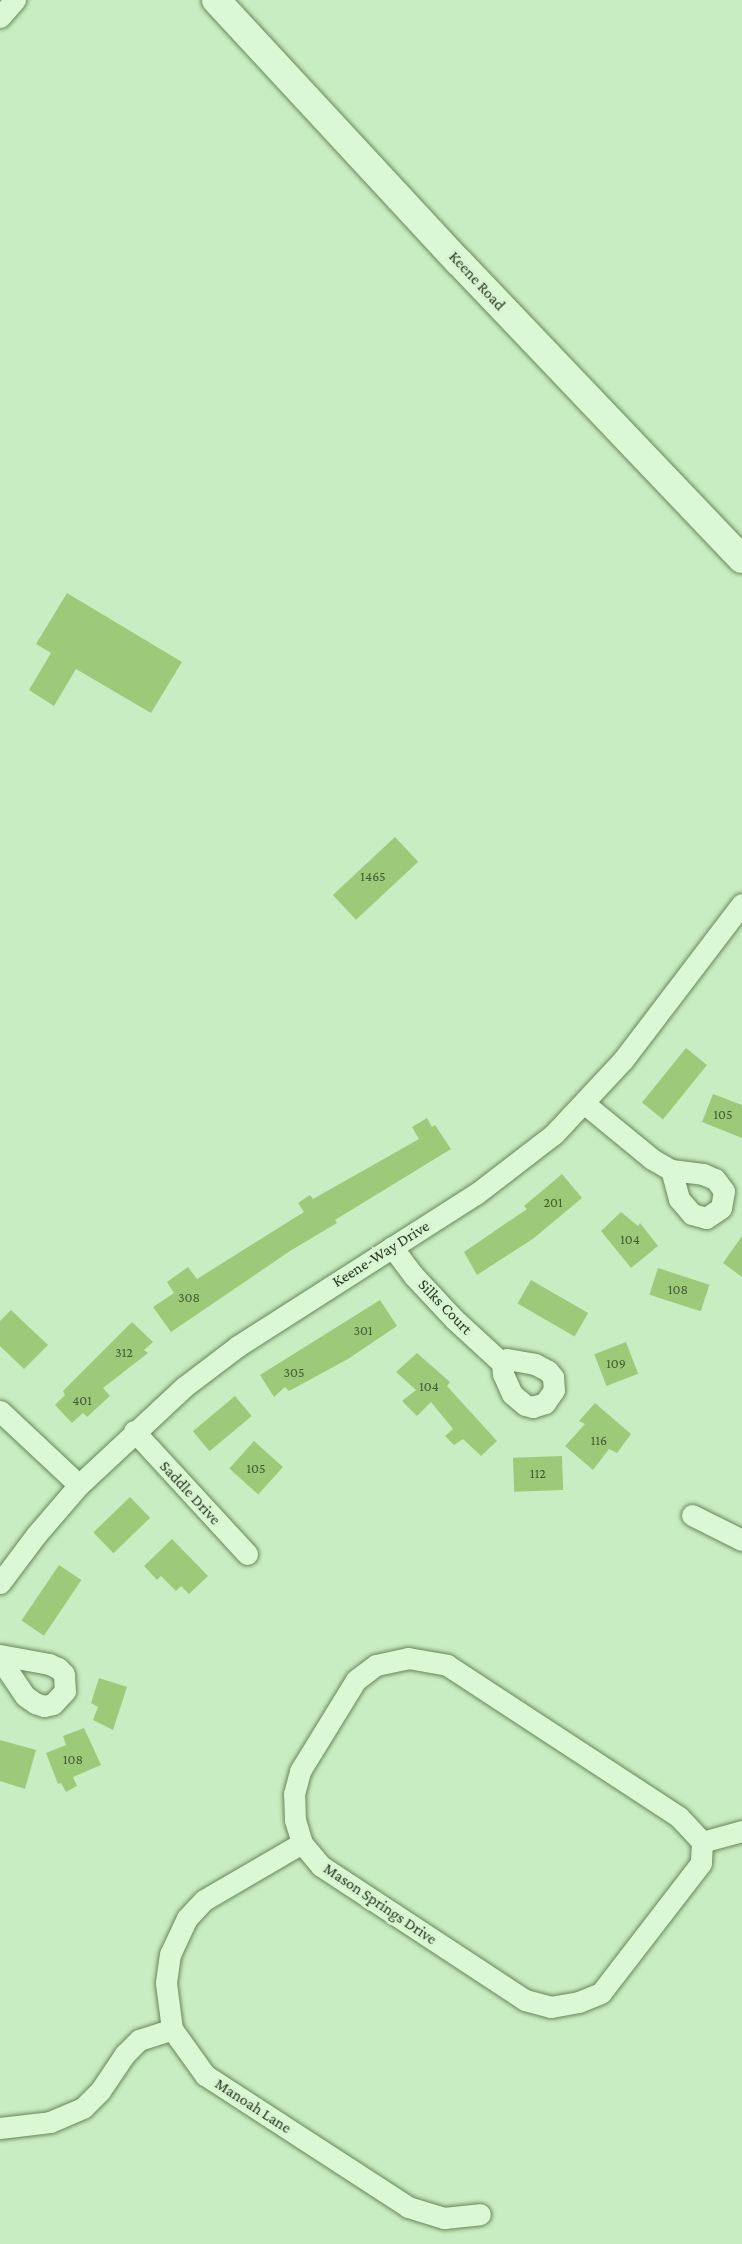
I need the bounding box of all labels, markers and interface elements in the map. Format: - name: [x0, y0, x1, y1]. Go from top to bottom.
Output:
- street label: Keene Road: [445, 247, 509, 315]
- house number: 1465: [360, 868, 386, 884]
- house number: 105: [713, 1106, 733, 1122]
- house number: 201: [543, 1194, 563, 1210]
- street label: Keene-Way Drive: [329, 1216, 433, 1292]
- house number: 104: [620, 1231, 640, 1247]
- street label: Silks Court: [414, 1275, 476, 1339]
- house number: 108: [668, 1281, 688, 1297]
- house number: 308: [178, 1289, 200, 1305]
- house number: 301: [353, 1322, 373, 1338]
- house number: 312: [115, 1344, 133, 1360]
- house number: 109: [606, 1355, 626, 1371]
- house number: 305: [283, 1364, 305, 1380]
- house number: 104: [419, 1378, 439, 1394]
- house number: 401: [72, 1392, 92, 1408]
- house number: 116: [591, 1432, 607, 1448]
- street label: Saddle Drive: [155, 1457, 225, 1529]
- house number: 105: [246, 1460, 266, 1476]
- house number: 112: [530, 1465, 546, 1481]
- house number: 108: [63, 1751, 83, 1767]
- street label: Mason Springs Drive: [320, 1859, 440, 1949]
- street label: Manoah Lane: [211, 2074, 295, 2138]

